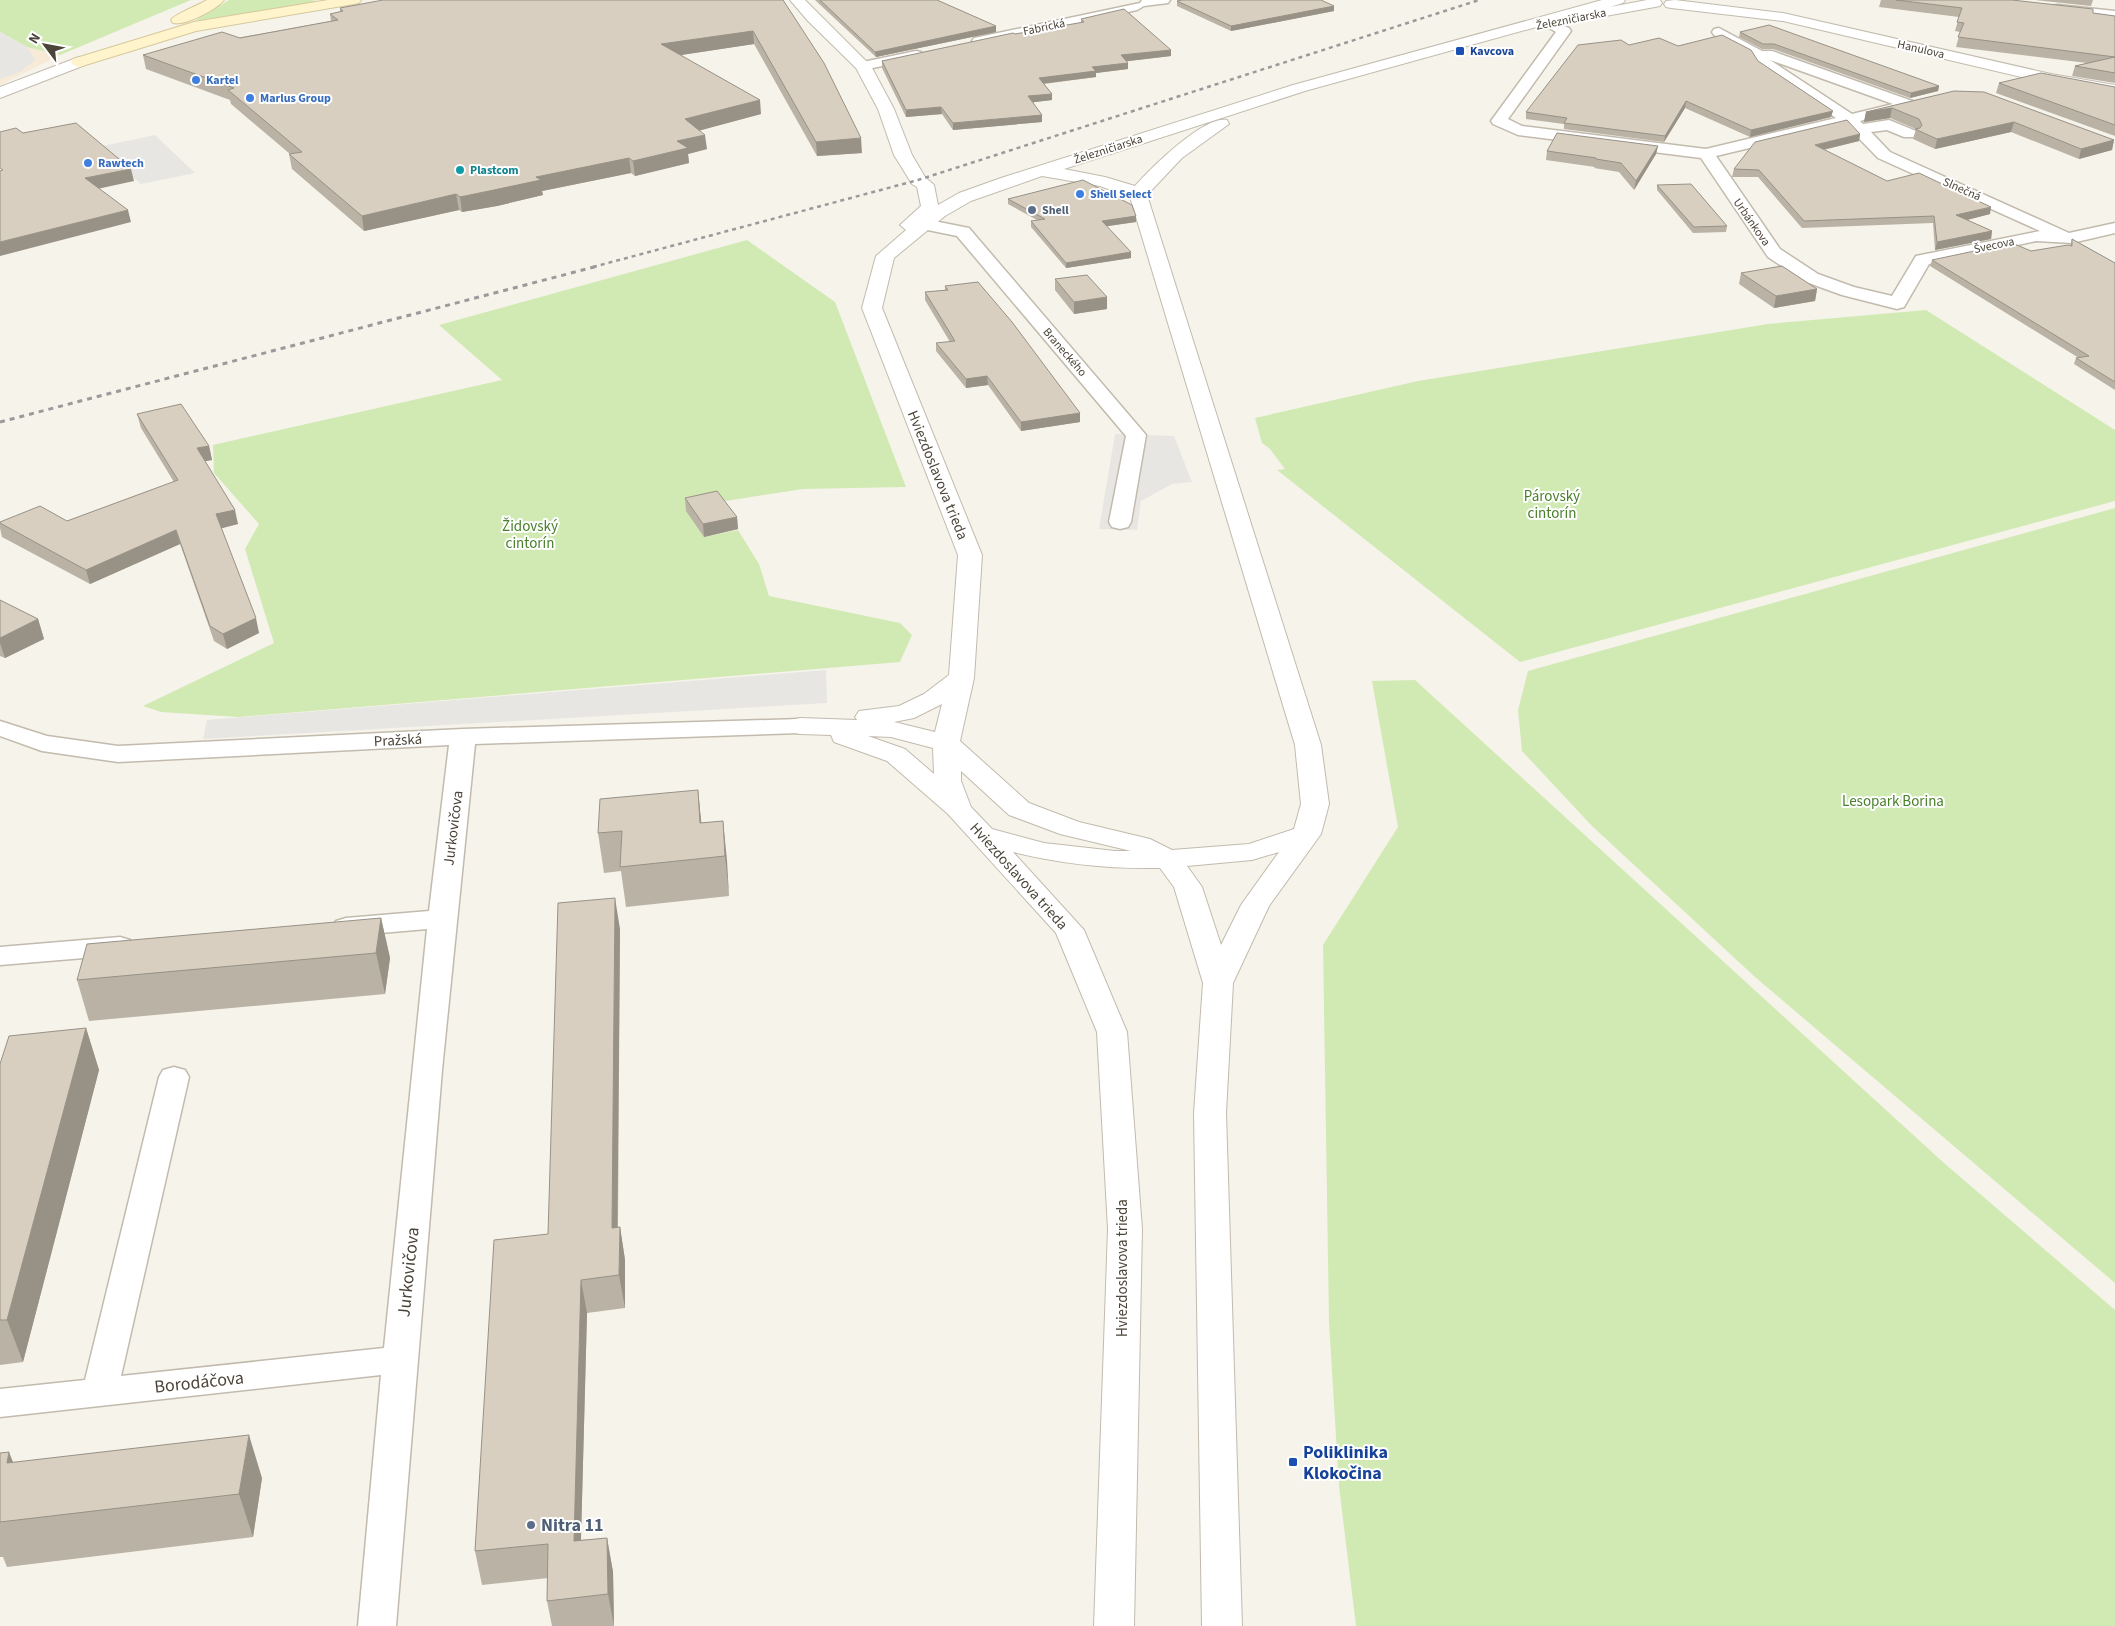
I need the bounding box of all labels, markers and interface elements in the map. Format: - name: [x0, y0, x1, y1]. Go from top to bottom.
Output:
- street label: Železničiarska: [1534, 4, 1608, 35]
- street label: Fabrická: [1021, 15, 1067, 40]
- north arrow: [20, 20, 70, 70]
- text: N: [24, 29, 46, 48]
- street label: Hanulova: [1896, 36, 1946, 63]
- place label: Kavcova: [1470, 43, 1514, 60]
- marker: Kavcova: [1454, 45, 1466, 57]
- place label: Kartel: [206, 72, 239, 89]
- marker: Kartel: [190, 74, 202, 86]
- place label: Marlus Group: [260, 90, 331, 107]
- marker: Marlus Group: [244, 92, 256, 104]
- street label: Železničiarska: [1072, 130, 1145, 169]
- place label: Rawtech: [98, 155, 144, 172]
- marker: Rawtech: [82, 157, 94, 169]
- place label: Plastcom: [470, 162, 519, 179]
- marker: Plastcom: [454, 164, 466, 176]
- street label: Slnečná: [1940, 174, 1984, 205]
- place label: Shell Select: [1090, 186, 1152, 203]
- marker: Shell Select: [1074, 188, 1086, 200]
- street label: Urbánkova: [1729, 195, 1774, 250]
- place label: Shell: [1042, 202, 1069, 219]
- marker: Shell: [1026, 204, 1038, 216]
- street label: Švecova: [1972, 233, 2016, 258]
- street label: Braneckého: [1039, 324, 1091, 380]
- street label: Hviezdoslavova trieda: [902, 407, 973, 543]
- park label: Párovský cintorín: [1524, 486, 1580, 524]
- park label: Židovský cintorín: [502, 516, 558, 554]
- street label: Pražská: [373, 729, 423, 752]
- street label: Jurkovičova: [438, 789, 469, 867]
- park label: Lesopark Borina: [1842, 791, 1944, 812]
- street label: Hviezdoslavova trieda: [965, 818, 1073, 935]
- street label: Hviezdoslavova trieda: [1112, 1199, 1133, 1337]
- street label: Jurkovičova: [391, 1226, 426, 1318]
- street label: Borodáčova: [153, 1365, 245, 1400]
- place label: Poliklinika Klokočina: [1303, 1440, 1388, 1486]
- marker: Poliklinika Klokočina: [1287, 1456, 1299, 1468]
- place label: Nitra 11: [541, 1513, 604, 1538]
- marker: Nitra 11: [525, 1519, 537, 1531]

